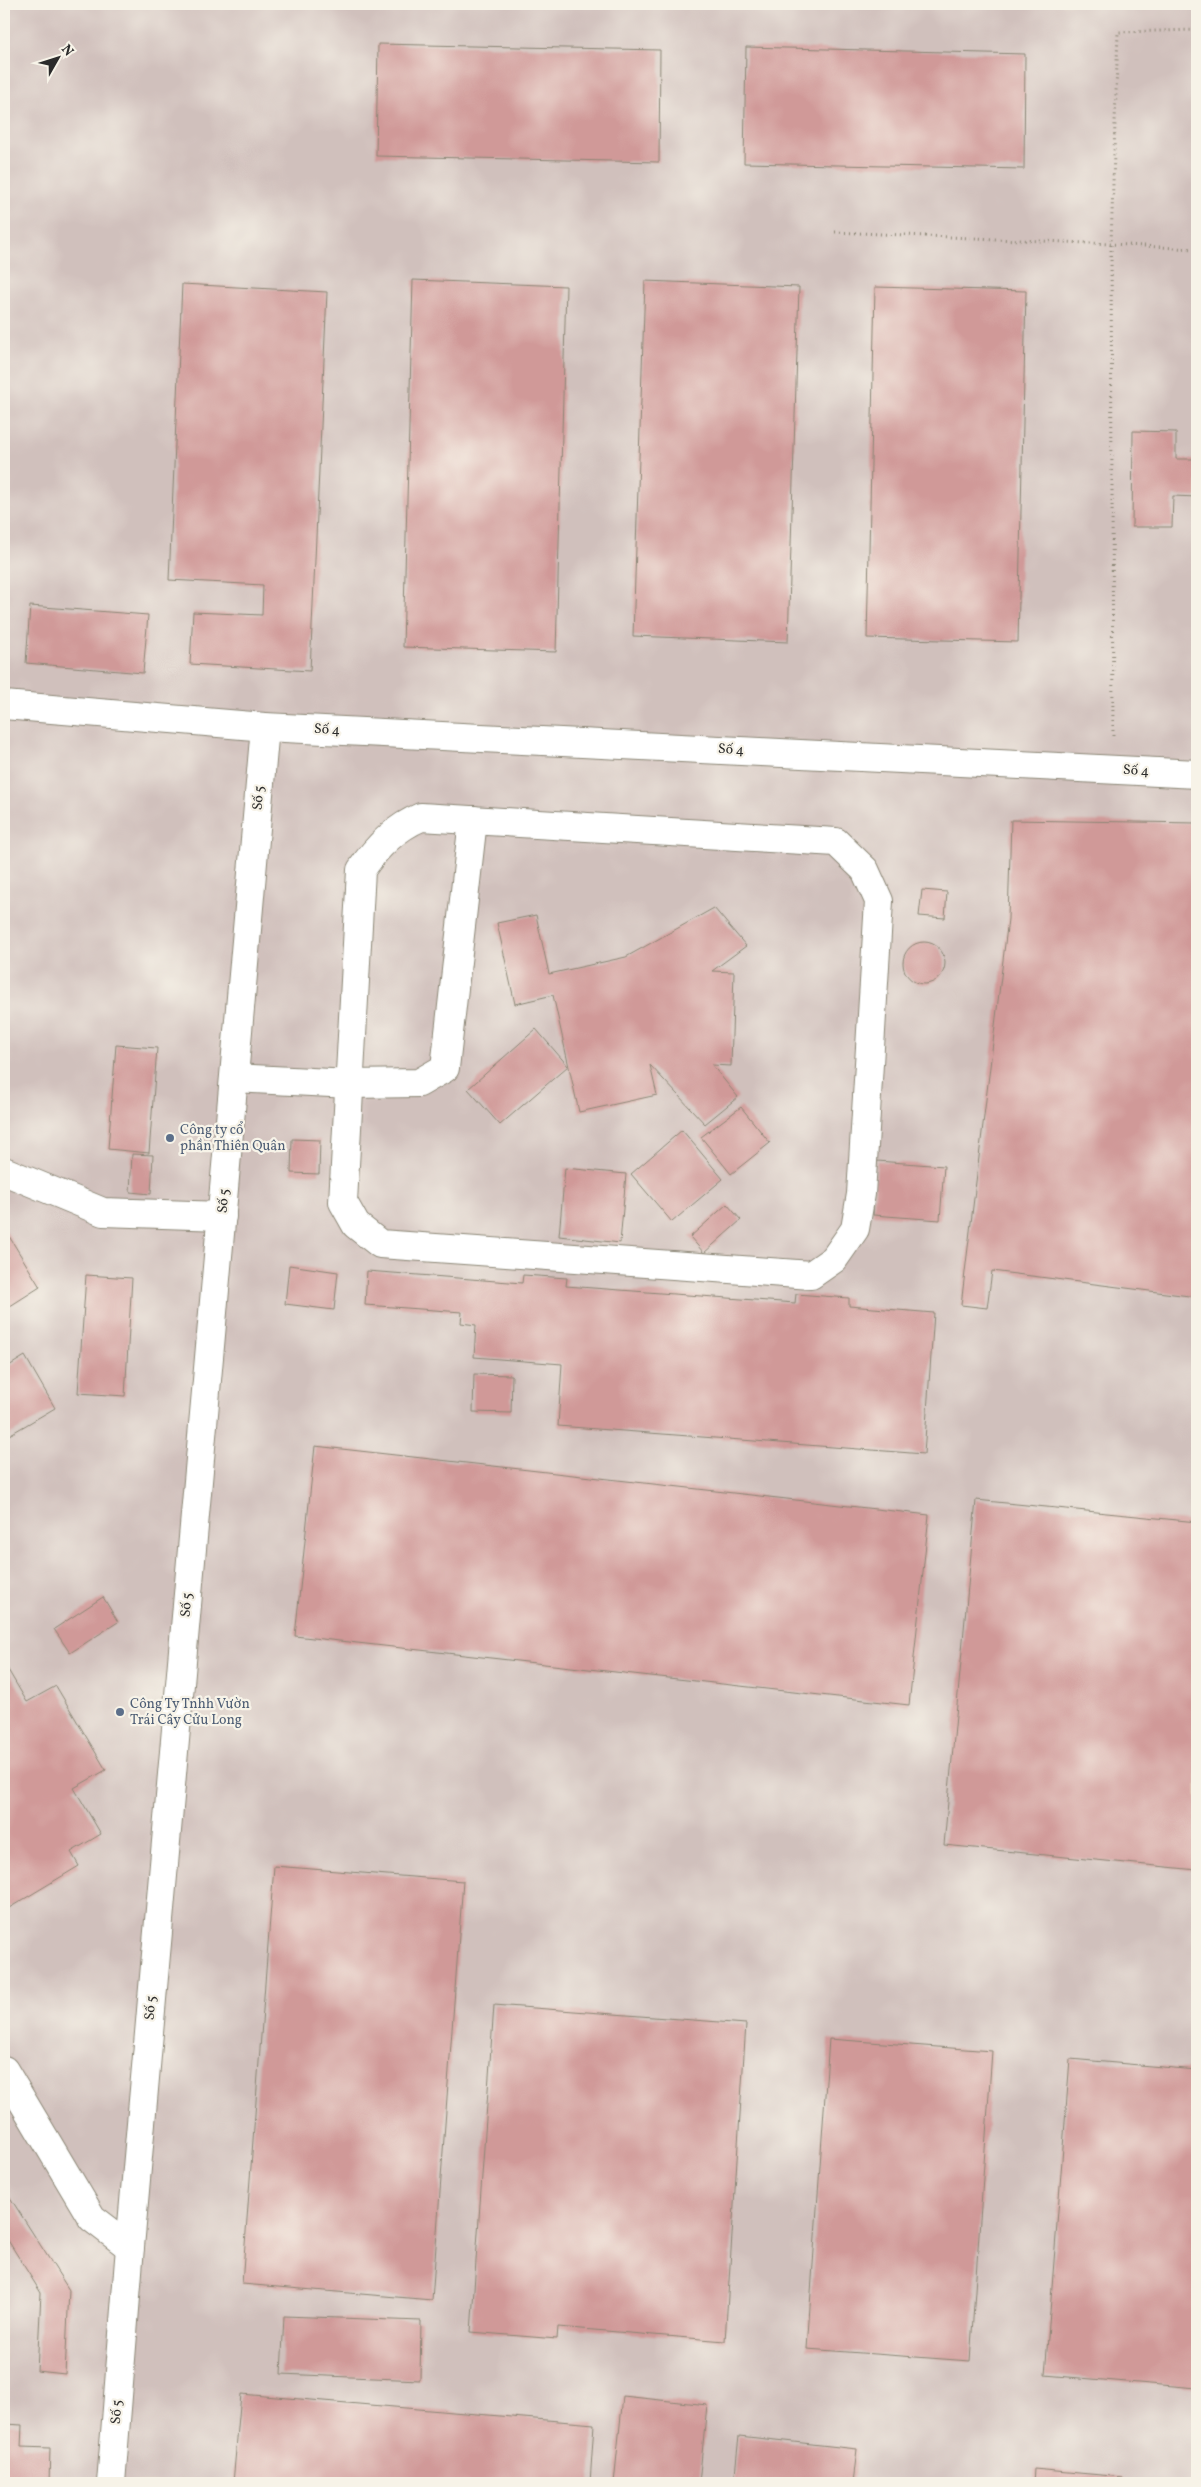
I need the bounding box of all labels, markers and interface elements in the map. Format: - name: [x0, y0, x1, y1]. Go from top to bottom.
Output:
- north arrow: [32, 32, 82, 82]
- text: N: [56, 41, 78, 61]
- street label: Số 4: [313, 720, 341, 740]
- street label: Số 4: [717, 740, 745, 760]
- street label: Số 4: [1122, 761, 1150, 781]
- street label: Số 5: [248, 785, 270, 811]
- place label: Công ty cổ phần Thiên Quân: [180, 1121, 286, 1156]
- marker: Công ty cổ phần Thiên Quân: [164, 1132, 176, 1144]
- street label: Số 5: [213, 1188, 235, 1214]
- street label: Số 5: [176, 1592, 198, 1618]
- place label: Công Ty Tnhh Vườn Trái Cây Cửu Long: [130, 1695, 250, 1730]
- marker: Công Ty Tnhh Vườn Trái Cây Cửu Long: [114, 1706, 126, 1718]
- street label: Số 5: [140, 1995, 162, 2021]
- street label: Số 5: [107, 2399, 127, 2425]

